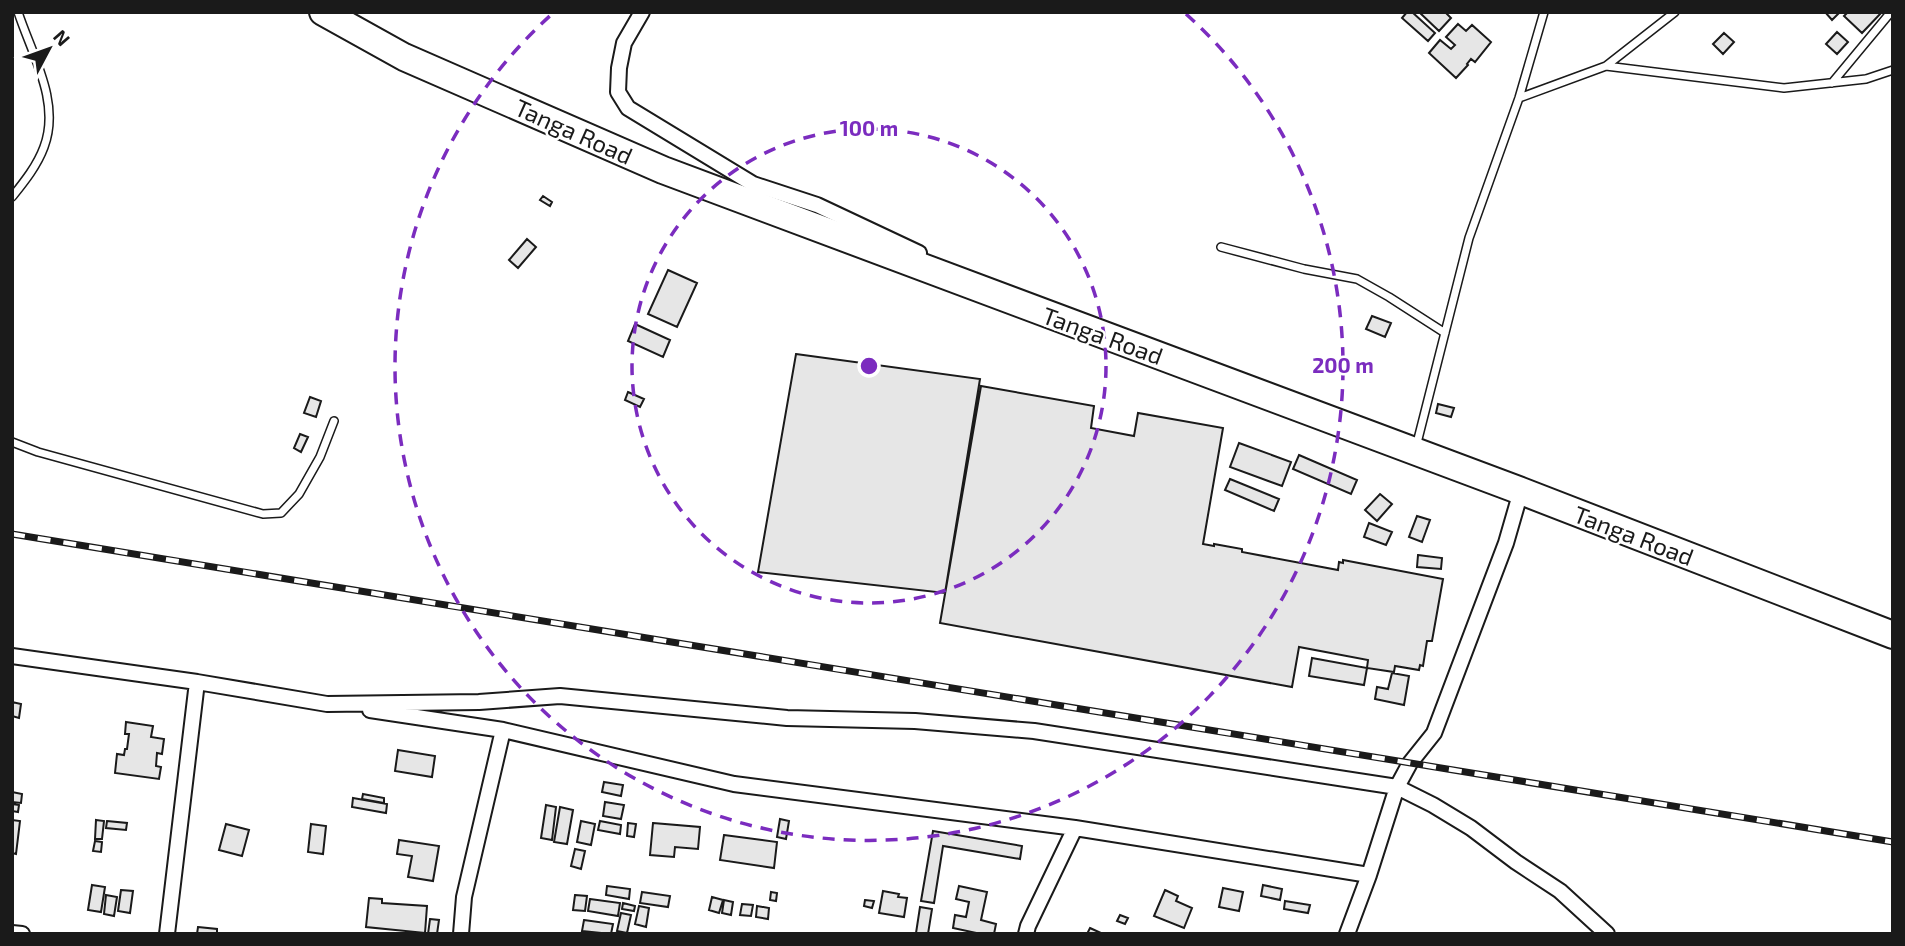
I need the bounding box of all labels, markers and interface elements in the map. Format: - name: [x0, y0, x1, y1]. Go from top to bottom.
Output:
- north arrow: [14, 14, 84, 84]
- text: N: [49, 25, 75, 50]
- street label: Tanga Road: [511, 92, 637, 170]
- text: 100 m: [840, 115, 898, 140]
- street label: Tanga Road: [1039, 300, 1167, 370]
- text: 200 m: [1312, 352, 1374, 377]
- centre of rings: [857, 354, 881, 378]
- street label: Tanga Road: [1570, 499, 1698, 571]

